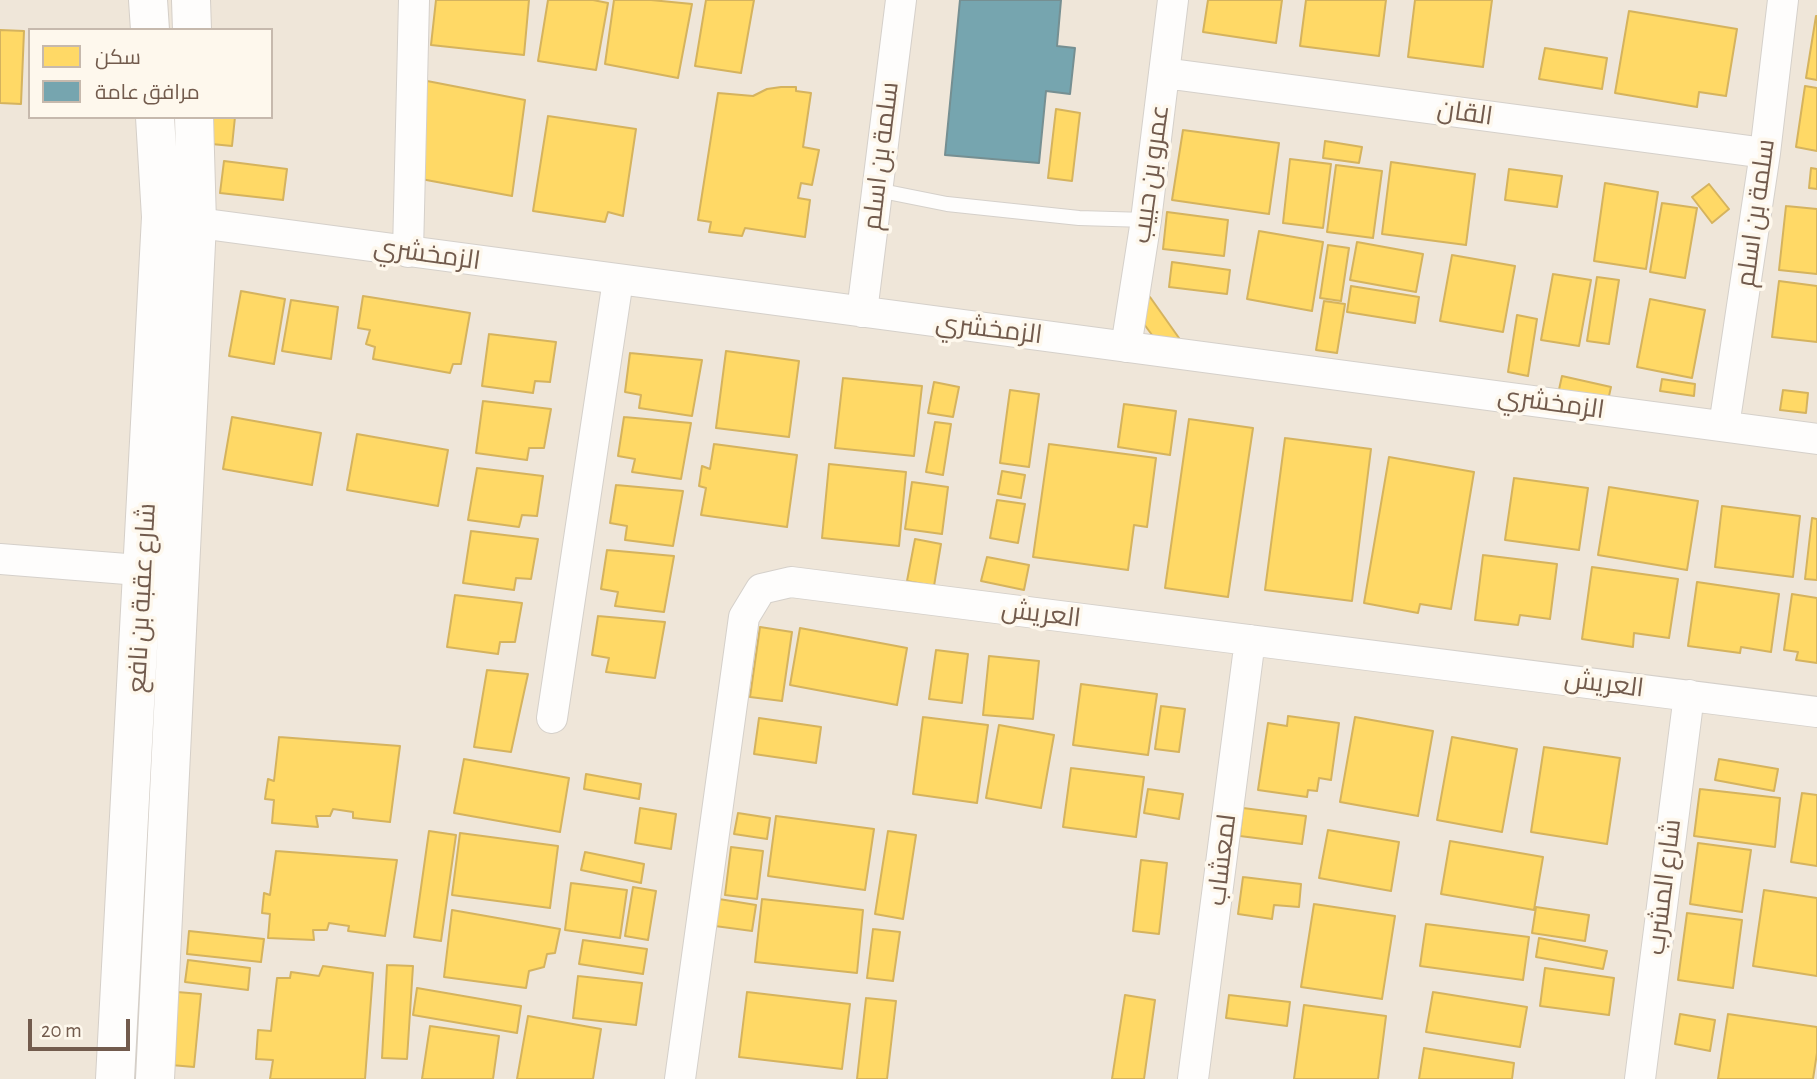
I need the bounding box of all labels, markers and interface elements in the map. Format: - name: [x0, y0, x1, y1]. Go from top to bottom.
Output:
- legend: [28, 28, 273, 119]
- text: سكن: [95, 47, 141, 68]
- street label: سلمة بن اسلم: [856, 80, 906, 232]
- text: مرافق عامة: [95, 82, 200, 103]
- street label: القان: [1435, 94, 1495, 132]
- street label: عمرو بن حبيب: [1126, 103, 1176, 245]
- street label: سلمة بن اسلم: [1730, 137, 1782, 289]
- street label: الزمخشري: [372, 231, 482, 277]
- street label: الزمخشري: [934, 307, 1044, 351]
- street label: الزمخشري: [1496, 380, 1606, 426]
- street label: شارع عقبة بن نافع: [121, 502, 163, 694]
- street label: العريش: [999, 594, 1083, 634]
- street label: العريش: [1562, 664, 1646, 704]
- street label: لمعشاب: [1201, 813, 1243, 907]
- street label: شارع المشرب: [1640, 817, 1688, 957]
- scale bar: [32, 1006, 133, 1050]
- text: 20 m: [41, 1020, 82, 1041]

